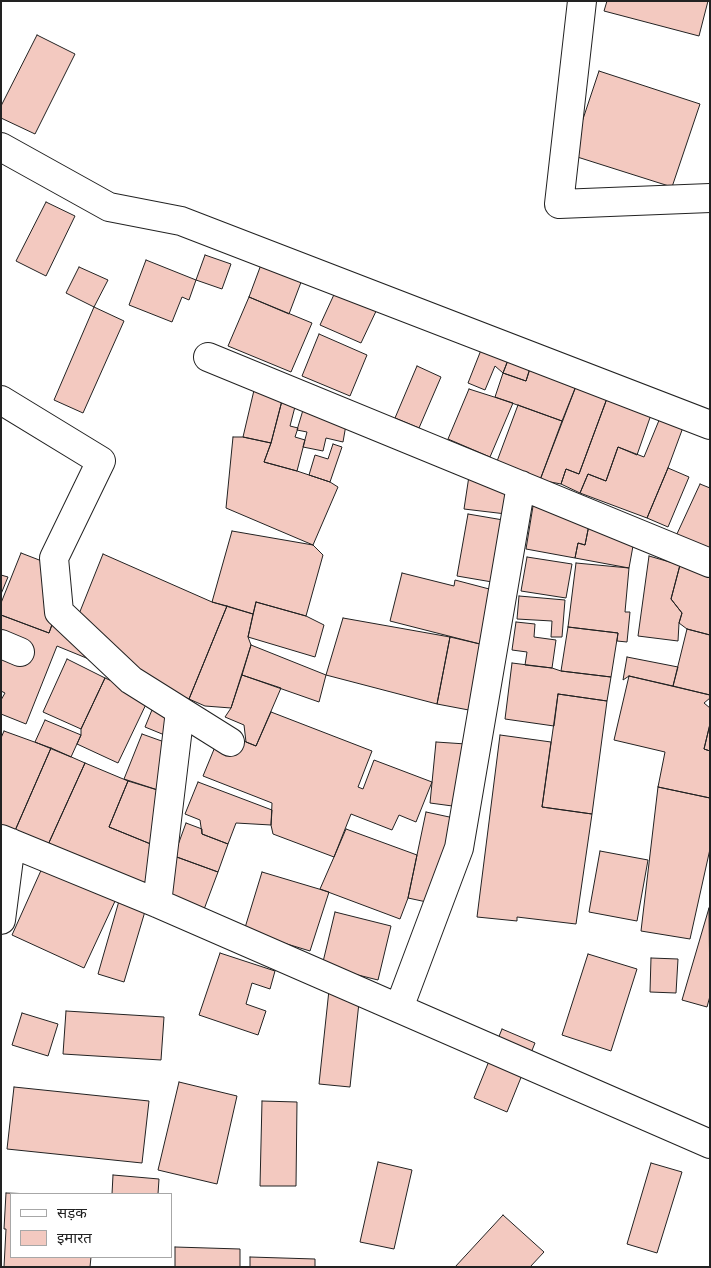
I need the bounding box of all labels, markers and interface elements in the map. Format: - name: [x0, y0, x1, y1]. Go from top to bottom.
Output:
- legend: [10, 1193, 172, 1258]
- text: सड़क: [57, 1202, 87, 1223]
- text: इमारत: [57, 1227, 92, 1248]

